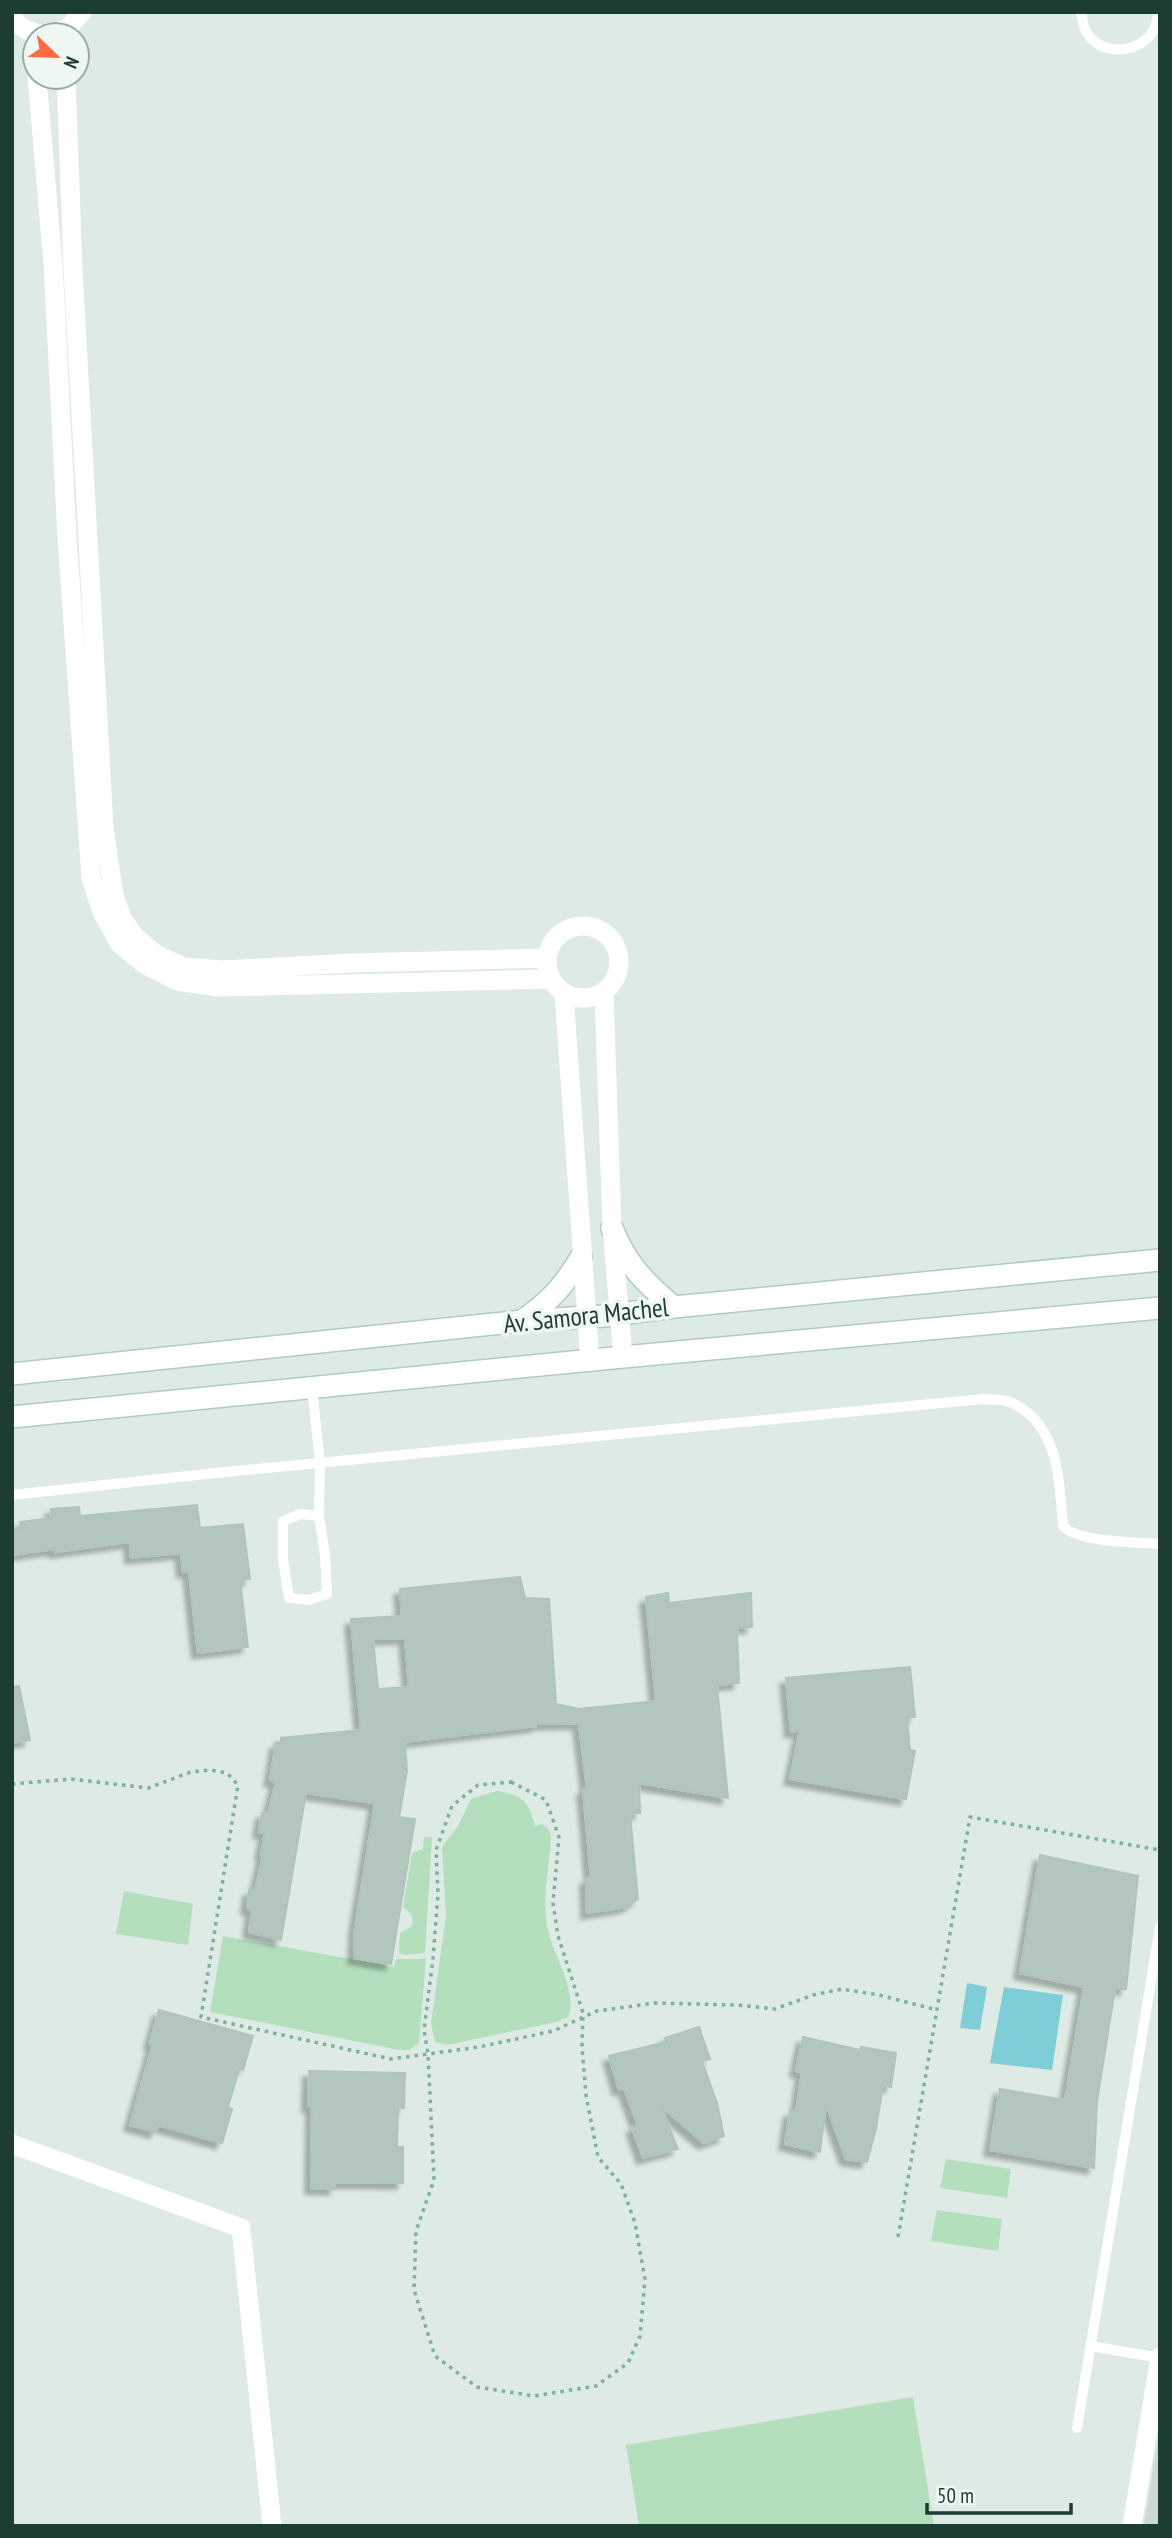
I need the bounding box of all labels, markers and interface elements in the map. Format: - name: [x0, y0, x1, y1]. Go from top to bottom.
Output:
- north arrow: [21, 21, 91, 91]
- text: N: [59, 53, 85, 72]
- street label: Av. Samora Machel: [502, 1290, 670, 1340]
- scale bar: [927, 2472, 1070, 2516]
- text: 50 m: [937, 2482, 974, 2509]

